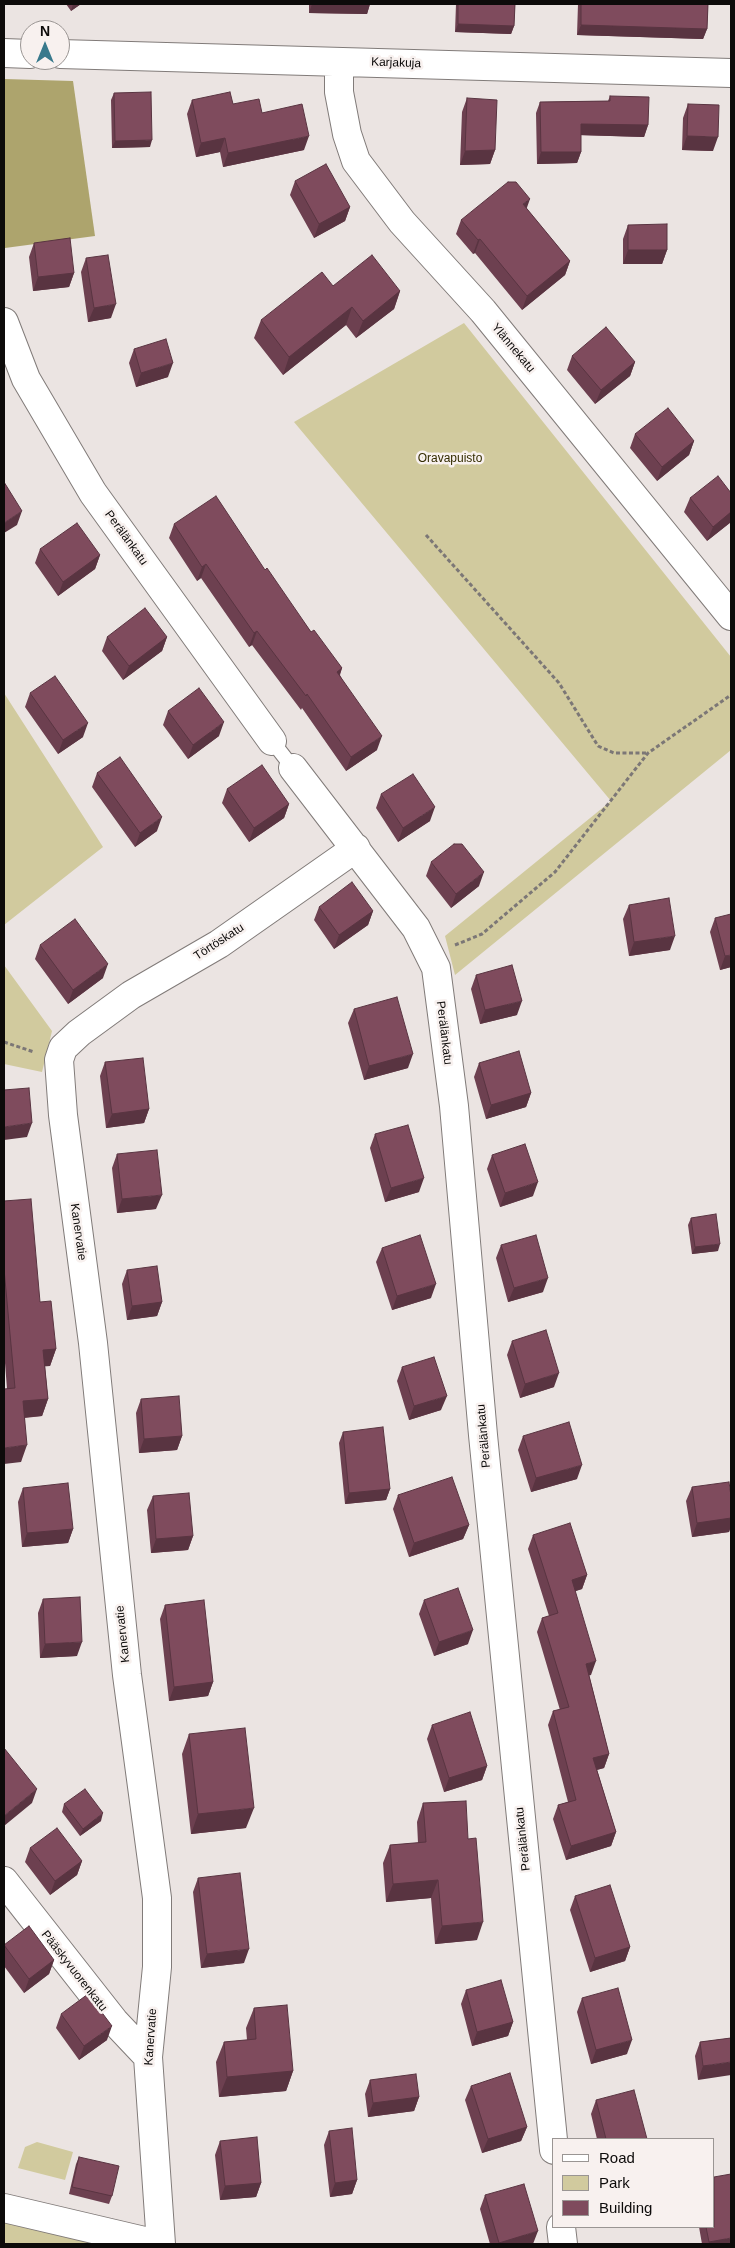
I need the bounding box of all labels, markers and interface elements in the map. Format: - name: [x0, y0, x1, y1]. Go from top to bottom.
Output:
- north arrow: [20, 20, 70, 70]
- text: N: [40, 23, 50, 39]
- street label: Karjakuja: [371, 55, 421, 71]
- street label: Ylännekatu: [488, 320, 538, 376]
- park label: Oravapuisto: [418, 452, 482, 466]
- street label: Perälänkatu: [101, 508, 151, 568]
- street label: Törtöskatu: [191, 921, 247, 963]
- street label: Perälänkatu: [433, 1000, 455, 1066]
- street label: Kanervatie: [67, 1203, 89, 1261]
- street label: Perälänkatu: [474, 1403, 494, 1469]
- street label: Kanervatie: [113, 1605, 133, 1663]
- street label: Perälänkatu: [512, 1806, 534, 1872]
- street label: Pääskyvuorenkatu: [38, 1928, 110, 2014]
- street label: Kanervatie: [142, 2008, 160, 2066]
- legend: [552, 2138, 715, 2228]
- text: Road: [599, 2149, 635, 2166]
- text: Park: [599, 2174, 630, 2191]
- text: Building: [599, 2199, 652, 2216]

